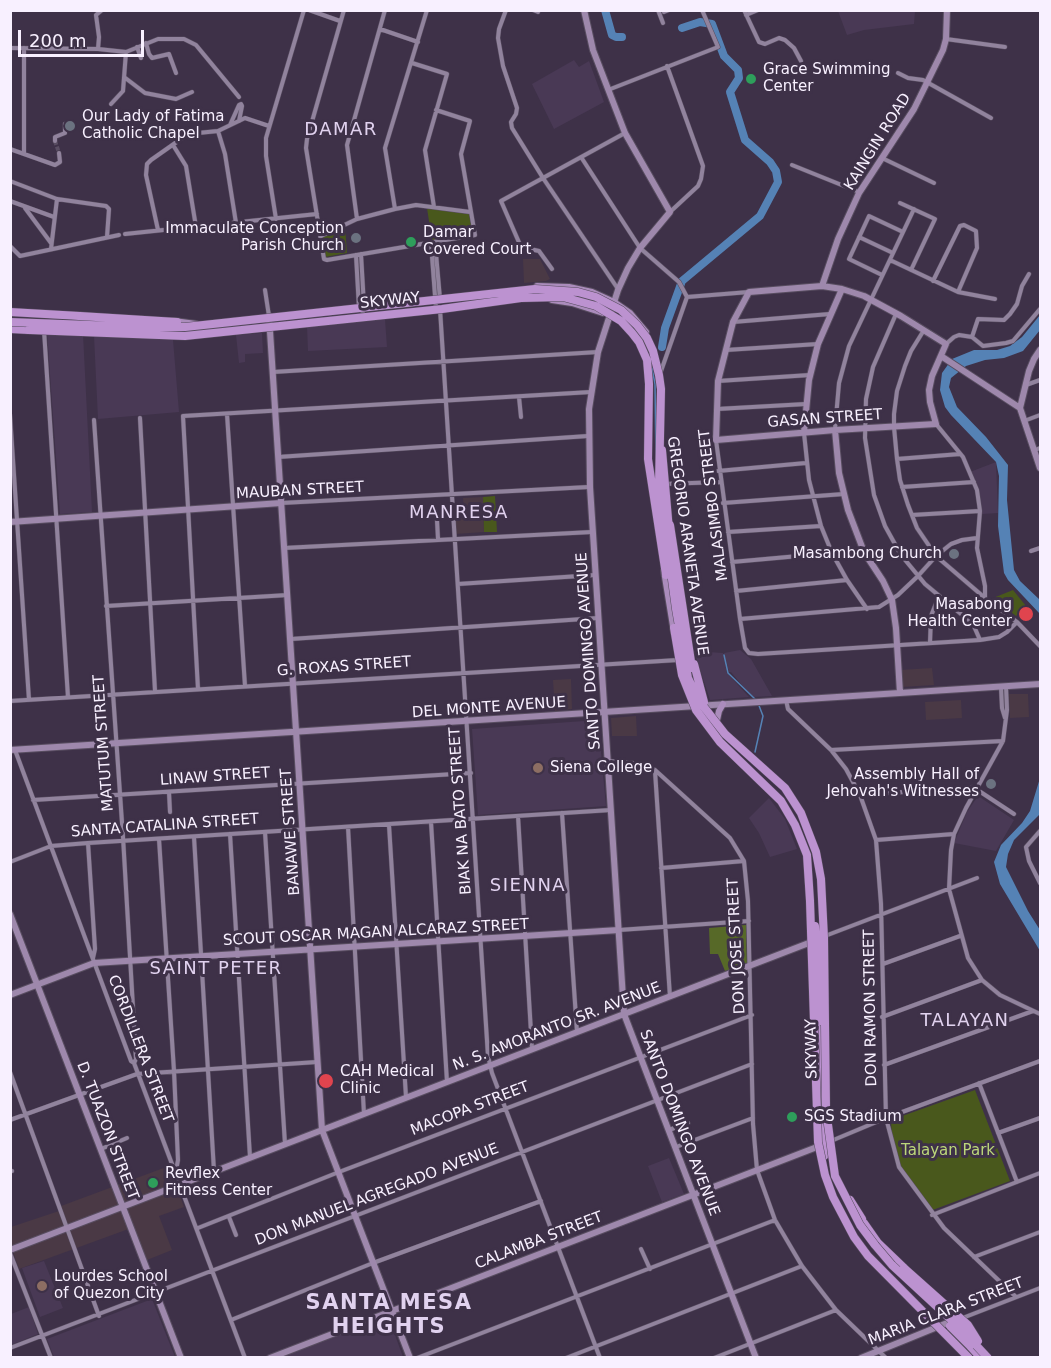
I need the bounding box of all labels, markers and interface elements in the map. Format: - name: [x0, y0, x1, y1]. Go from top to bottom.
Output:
- scale bar: [21, 18, 147, 56]
- text: 200 m: [29, 30, 87, 51]
- place label: Grace Swimming Center: [763, 61, 891, 96]
- marker: Grace Swimming Center: [744, 72, 758, 86]
- street label: KAINGIN ROAD: [841, 90, 915, 194]
- place label: Our Lady of Fatima Catholic Chapel: [82, 108, 224, 143]
- marker: Our Lady of Fatima Catholic Chapel: [63, 119, 77, 133]
- district label: DAMAR: [304, 119, 378, 141]
- place label: Immaculate Conception Parish Church: [165, 220, 344, 255]
- place label: Damar Covered Court: [423, 224, 531, 259]
- marker: Immaculate Conception Parish Church: [349, 231, 363, 245]
- marker: Damar Covered Court: [404, 235, 418, 249]
- street label: SKYWAY: [359, 289, 421, 313]
- street label: GASAN STREET: [767, 406, 883, 432]
- street label: MALASIMBO STREET: [696, 428, 732, 582]
- street label: GREGORIO ARANETA AVENUE: [663, 435, 711, 657]
- street label: MAUBAN STREET: [236, 479, 364, 503]
- district label: MANRESA: [409, 502, 509, 524]
- place label: Masambong Church: [793, 545, 942, 563]
- marker: Masambong Church: [947, 547, 961, 561]
- street label: SANTO DOMINGO AVENUE: [573, 552, 605, 750]
- place label: Masabong Health Center: [907, 596, 1012, 631]
- marker: Masabong Health Center: [1017, 605, 1035, 623]
- street label: G. ROXAS STREET: [276, 653, 412, 681]
- street label: MATUTUM STREET: [90, 674, 118, 812]
- street label: DEL MONTE AVENUE: [411, 694, 567, 722]
- street label: BIAK NA BATO STREET: [446, 726, 476, 896]
- place label: Siena College: [550, 759, 652, 777]
- marker: Siena College: [531, 761, 545, 775]
- street label: LINAW STREET: [159, 764, 271, 790]
- place label: Assembly Hall of Jehovah's Witnesses: [826, 766, 979, 801]
- street label: BANAWE STREET: [278, 768, 304, 896]
- marker: Assembly Hall of Jehovah's Witnesses: [984, 777, 998, 791]
- street label: SANTA CATALINA STREET: [70, 810, 260, 842]
- district label: SIENNA: [490, 875, 566, 897]
- street label: DON JOSE STREET: [724, 877, 750, 1015]
- street label: SCOUT OSCAR MAGAN ALCARAZ STREET: [223, 916, 529, 950]
- street label: DON RAMON STREET: [861, 929, 881, 1087]
- district label: SAINT PETER: [149, 958, 283, 980]
- street label: CORDILLERA STREET: [103, 973, 177, 1125]
- street label: N. S. AMORANTO SR. AVENUE: [450, 979, 664, 1075]
- district label: TALAYAN: [920, 1010, 1010, 1032]
- street label: SKYWAY: [802, 1019, 822, 1079]
- street label: SANTO DOMINGO AVENUE: [635, 1027, 723, 1219]
- street label: D. TUAZON STREET: [72, 1059, 142, 1203]
- place label: CAH Medical Clinic: [340, 1063, 434, 1098]
- marker: CAH Medical Clinic: [317, 1072, 335, 1090]
- street label: MACOPA STREET: [408, 1078, 532, 1140]
- place label: SGS Stadium: [804, 1108, 902, 1126]
- marker: SGS Stadium: [785, 1110, 799, 1124]
- street label: DON MANUEL AGREGADO AVENUE: [253, 1140, 501, 1250]
- park label: Talayan Park: [901, 1142, 995, 1160]
- place label: Revflex Fitness Center: [165, 1165, 272, 1200]
- marker: Revflex Fitness Center: [146, 1176, 160, 1190]
- street label: CALAMBA STREET: [473, 1208, 605, 1274]
- place label: Lourdes School of Quezon City: [54, 1268, 168, 1303]
- street label: MARIA CLARA STREET: [866, 1274, 1026, 1350]
- marker: Lourdes School of Quezon City: [35, 1279, 49, 1293]
- district label: SANTA MESA HEIGHTS: [306, 1291, 472, 1341]

